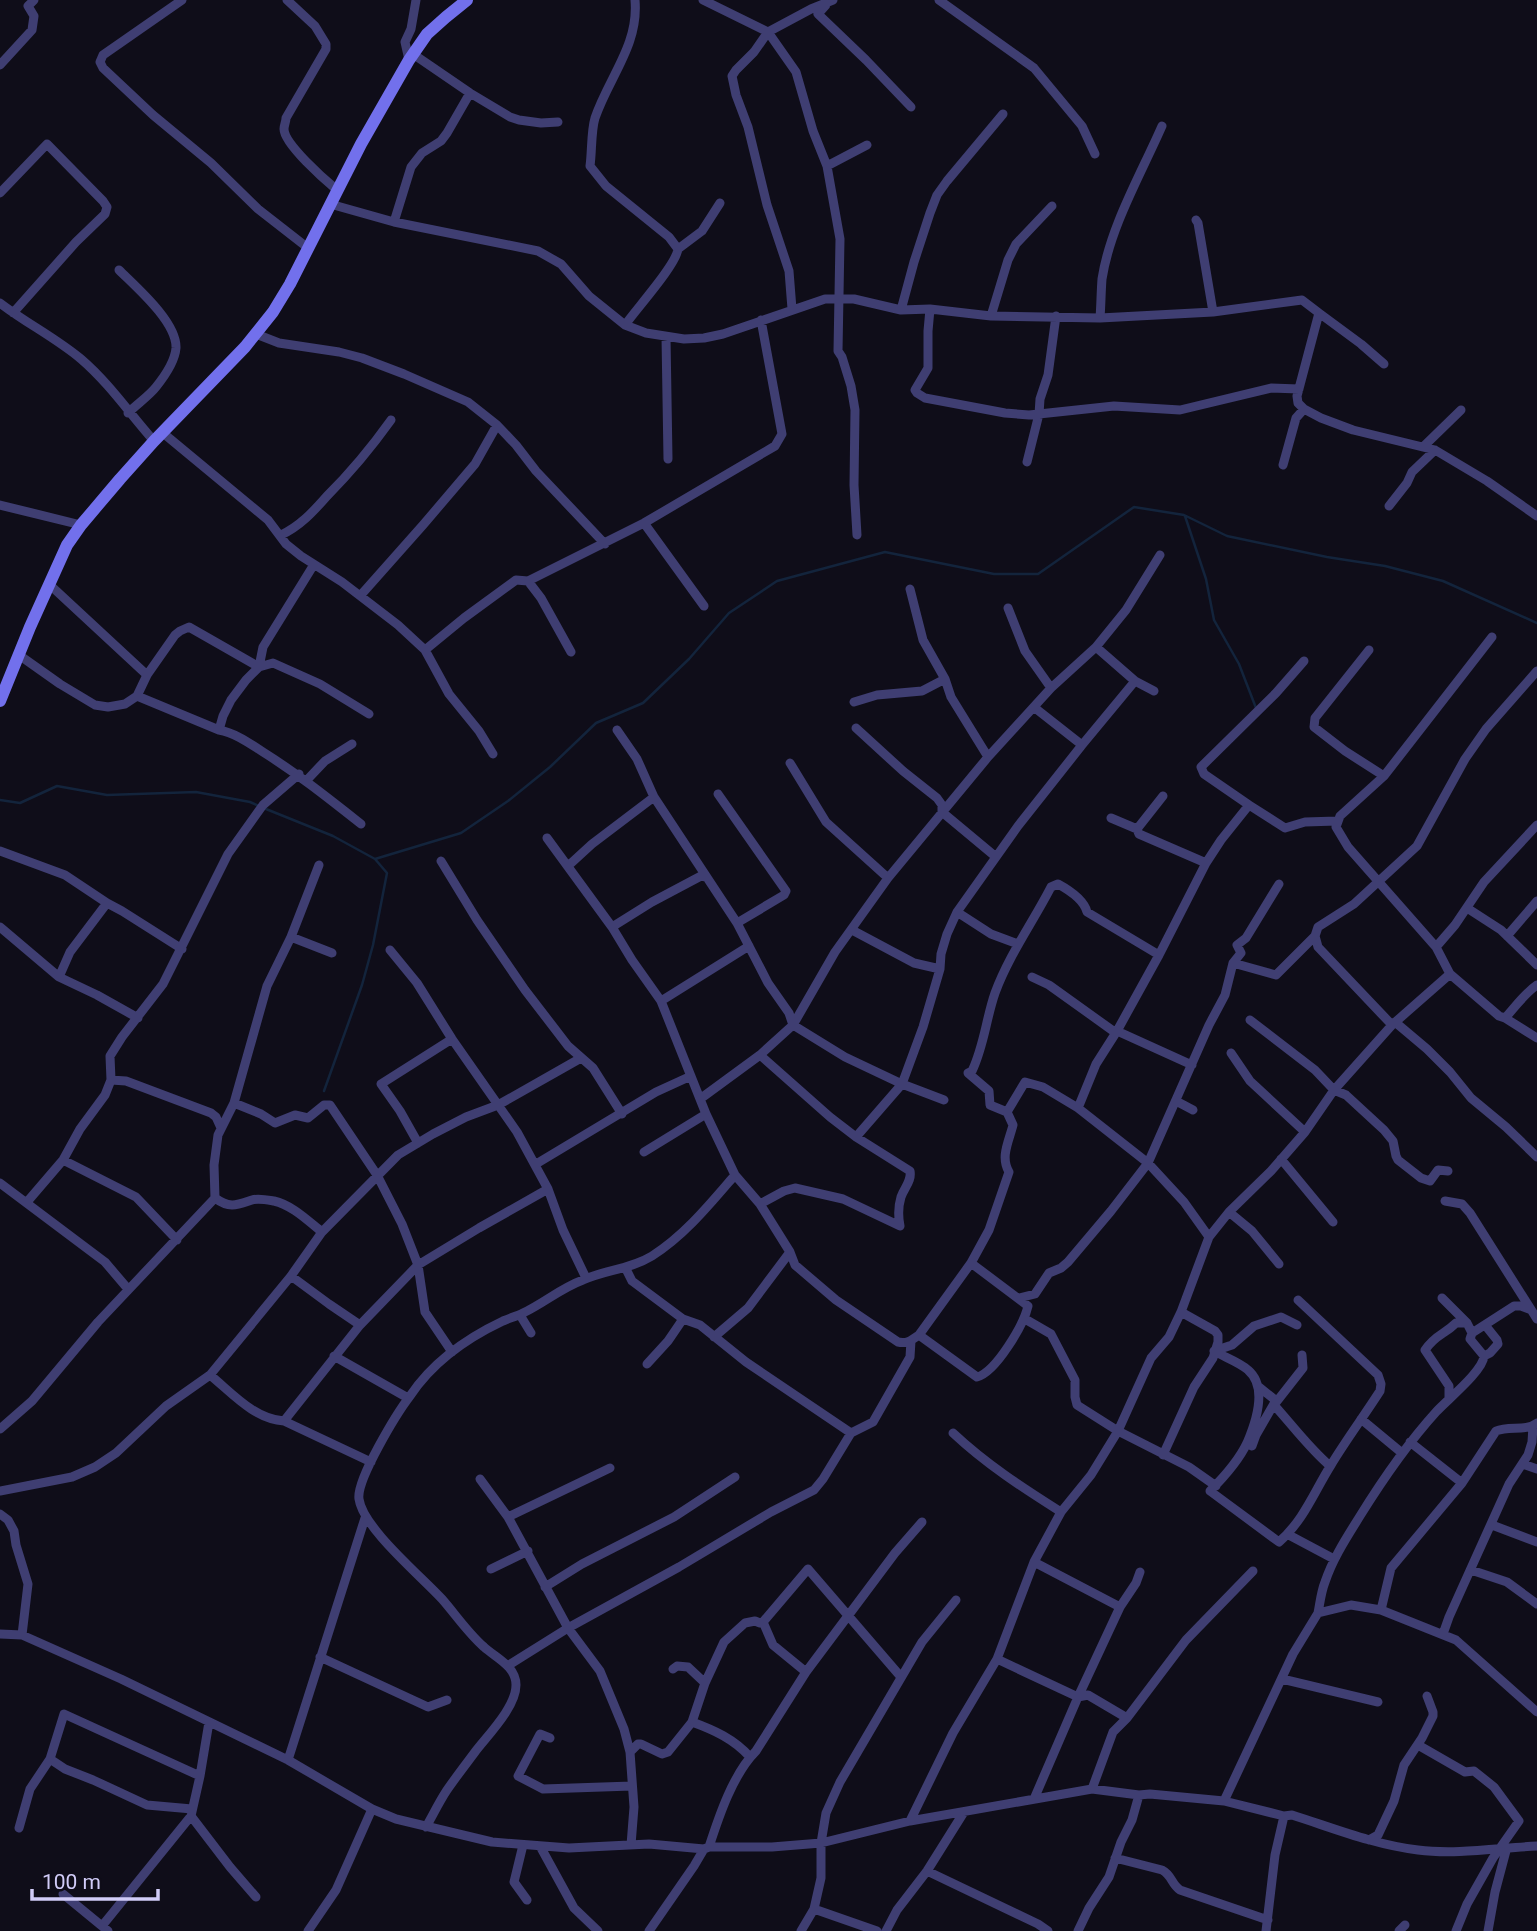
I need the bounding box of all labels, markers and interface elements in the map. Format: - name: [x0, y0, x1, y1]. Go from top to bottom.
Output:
- scale bar: [32, 1857, 158, 1901]
- text: 100 m: [42, 1870, 101, 1894]

